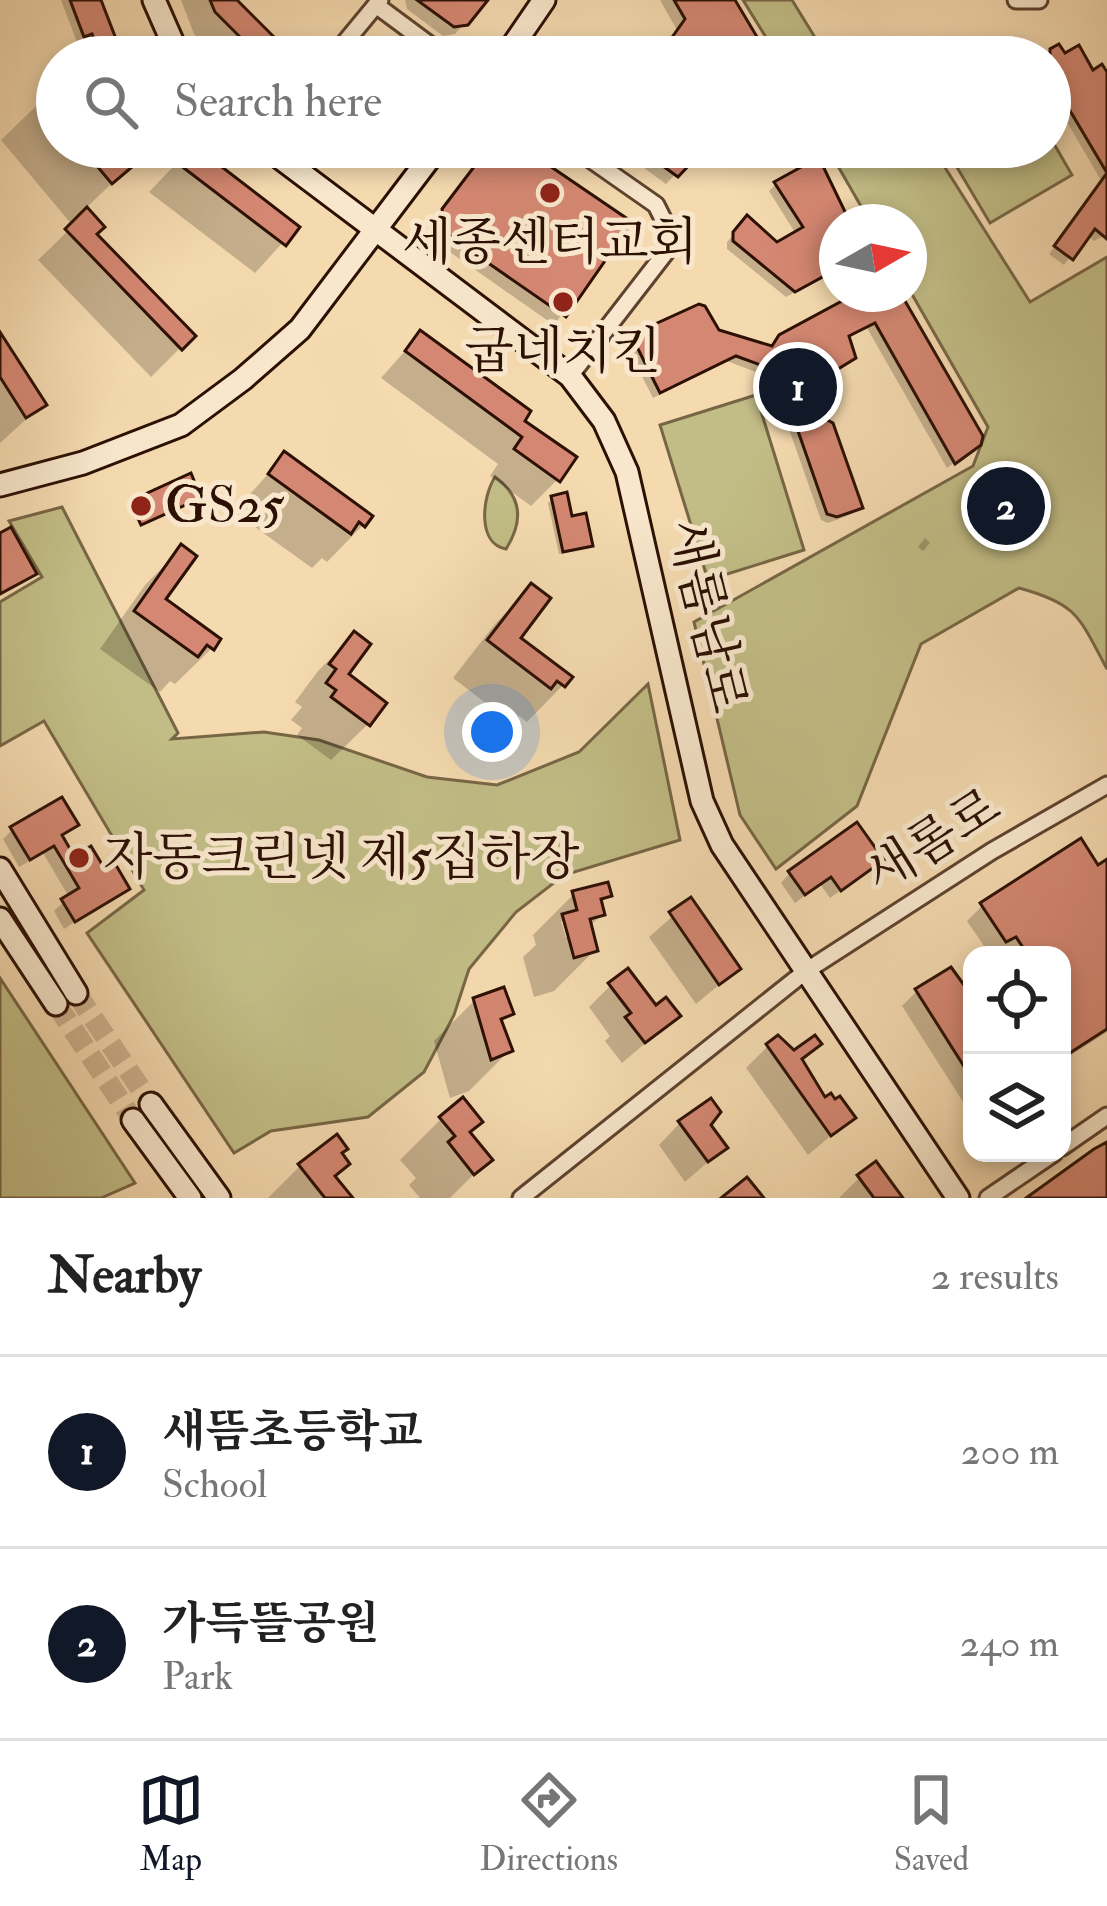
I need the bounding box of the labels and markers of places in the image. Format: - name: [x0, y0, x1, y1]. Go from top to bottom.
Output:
- marker: 세종센터교회: [537, 180, 563, 206]
- place label: 세종센터교회: [402, 211, 698, 275]
- marker: 굽네치킨: [550, 289, 576, 315]
- place label: 굽네치킨: [464, 320, 662, 384]
- pin: 1: [759, 342, 837, 432]
- pin: 2: [967, 461, 1045, 551]
- place label: GS25: [165, 474, 285, 538]
- marker: GS25: [128, 493, 154, 519]
- place label: 자동크린넷 제5집하장: [103, 826, 580, 890]
- marker: 자동크린넷 제5집하장: [66, 845, 92, 871]

